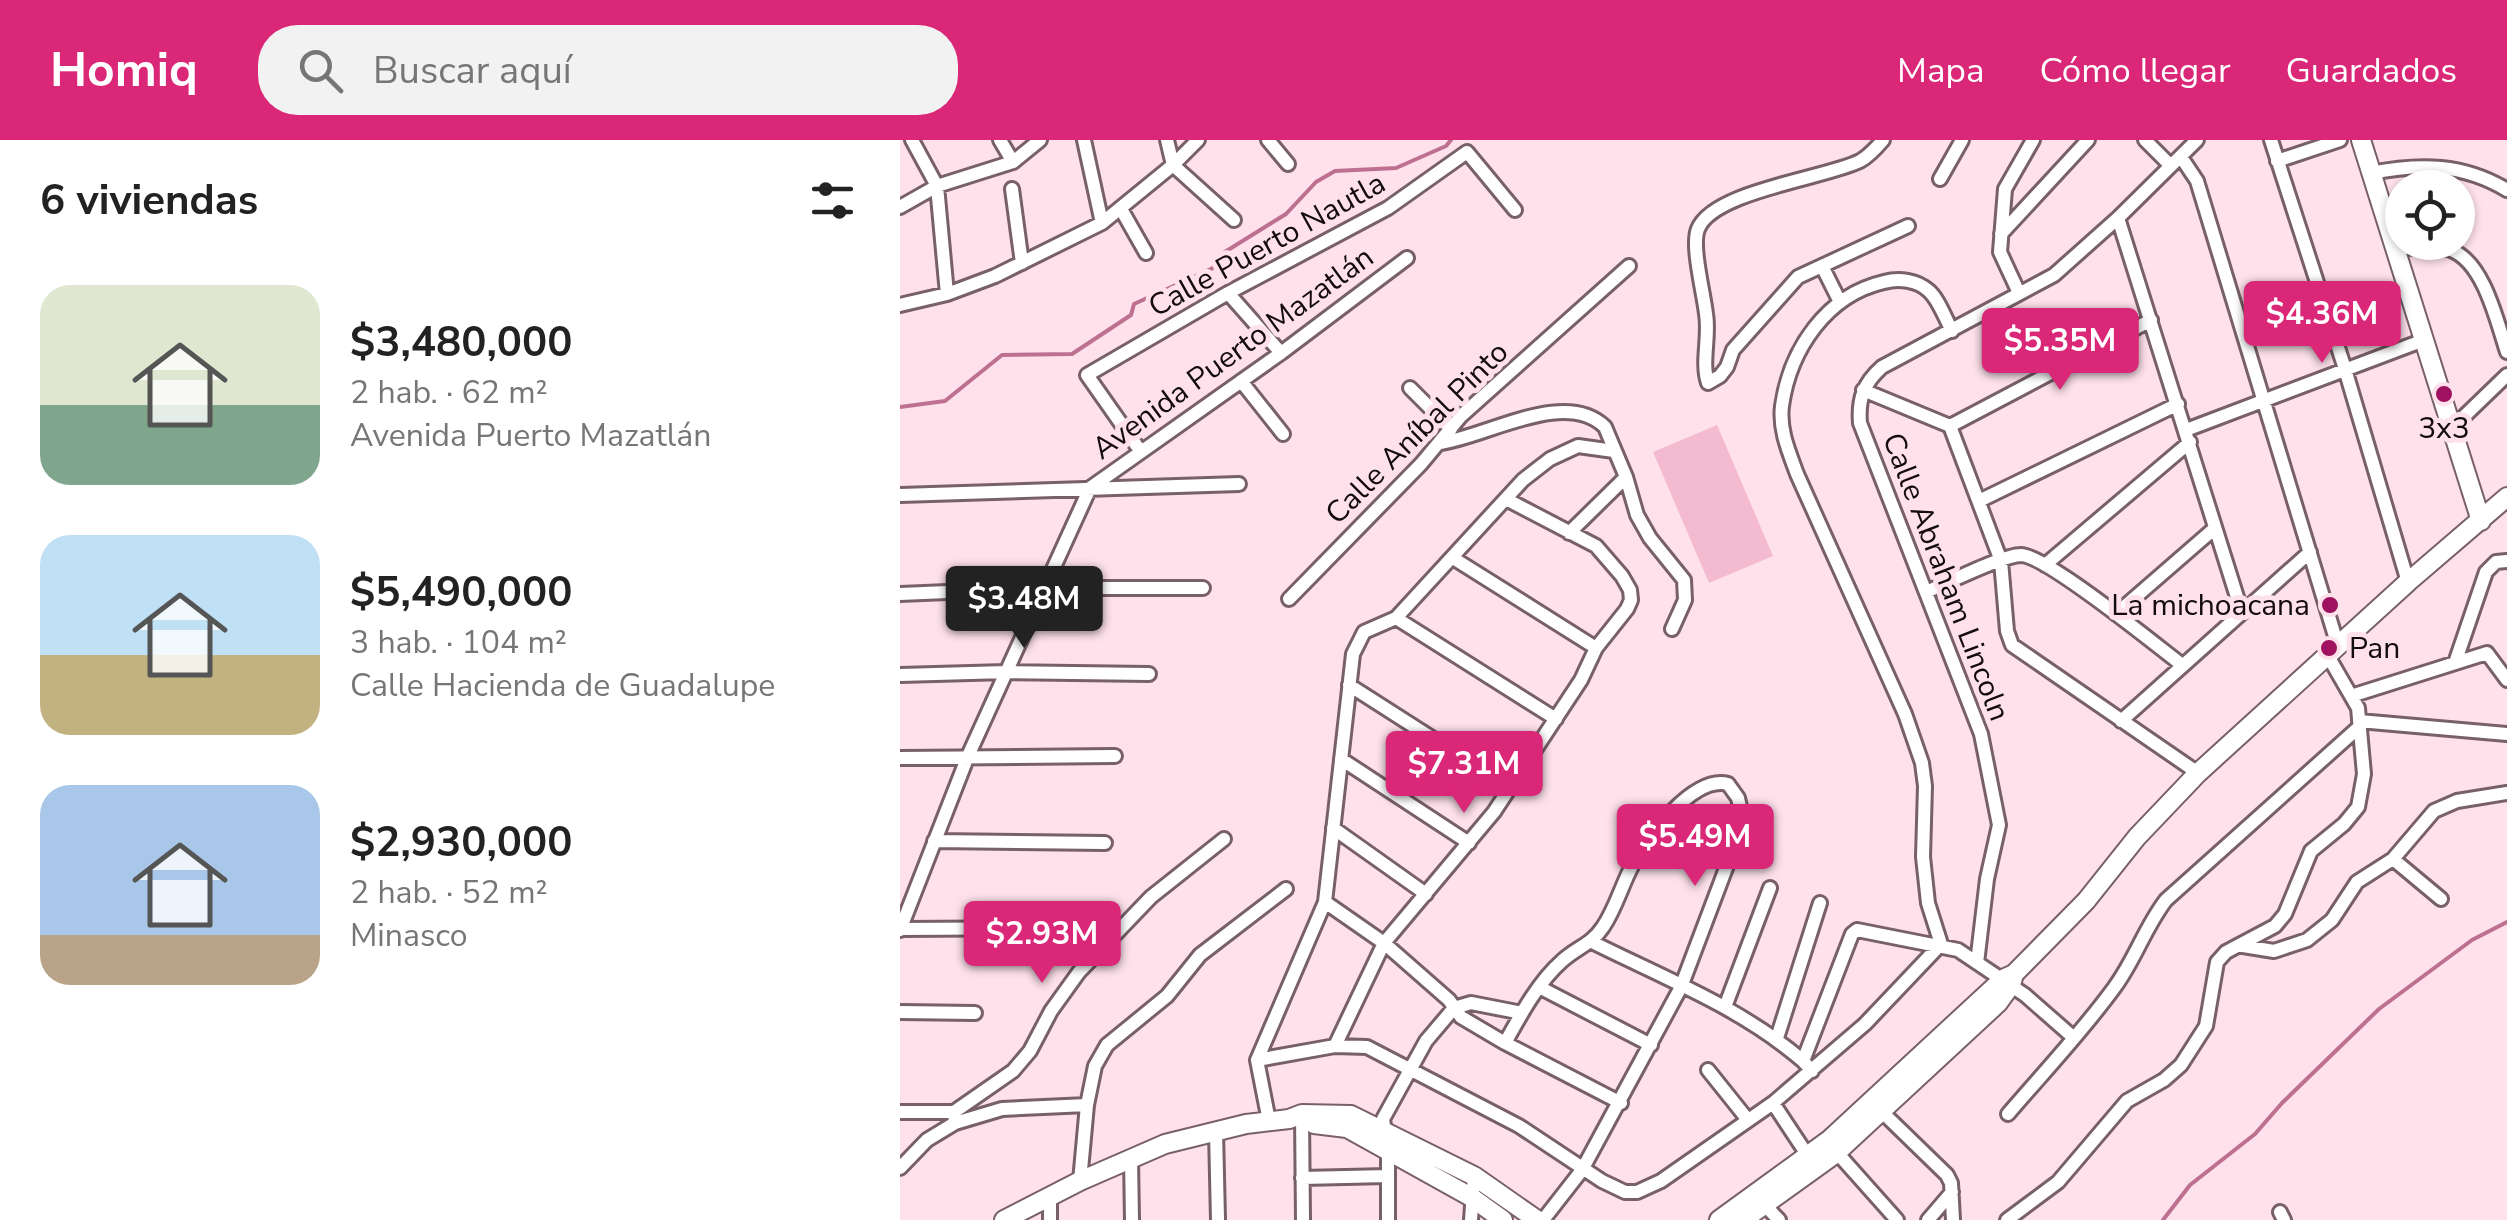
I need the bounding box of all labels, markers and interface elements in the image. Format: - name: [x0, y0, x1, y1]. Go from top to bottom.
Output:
- search box: [258, 25, 958, 115]
- text: Homiq: [50, 37, 198, 103]
- icon: search: [293, 43, 348, 98]
- text: Buscar aquí: [373, 45, 572, 96]
- text: Mapa: [1897, 47, 1984, 94]
- text: Cómo llegar: [2039, 47, 2230, 94]
- text: Guardados: [2285, 47, 2457, 94]
- street label: Calle Puerto Nautla: [1141, 163, 1393, 327]
- map controls: [2385, 170, 2475, 260]
- button: locate: [2385, 170, 2475, 260]
- text: 6 viviendas: [40, 172, 258, 229]
- icon: filters: [805, 173, 860, 228]
- street label: Avenida Puerto Mazatlán: [1084, 237, 1382, 469]
- pin: $4.36M: [2241, 281, 2403, 366]
- text: $4.36M: [2266, 292, 2378, 335]
- pin: $5.35M: [1979, 308, 2141, 393]
- text: $3,480,000: [350, 314, 572, 371]
- text: $5.35M: [2004, 319, 2116, 362]
- icon: home: [120, 325, 240, 445]
- street label: Calle Aníbal Pinto: [1317, 333, 1517, 533]
- text: 2 hab. · 62 m²: [350, 371, 548, 414]
- marker: 3x3: [2433, 383, 2455, 405]
- place label: 3x3: [2418, 408, 2470, 449]
- text: Avenida Puerto Mazatlán: [350, 414, 711, 457]
- street label: Calle Abraham Lincoln: [1872, 427, 2020, 727]
- text: $5,490,000: [350, 564, 572, 621]
- pin: $3.48M: [943, 566, 1105, 651]
- icon: home: [120, 575, 240, 695]
- text: $3.48M: [968, 577, 1080, 620]
- place label: La michoacana: [2111, 585, 2310, 626]
- marker: La michoacana: [2319, 594, 2341, 616]
- text: 3 hab. · 104 m²: [350, 621, 567, 664]
- place label: Pan: [2349, 628, 2400, 669]
- marker: Pan: [2318, 637, 2340, 659]
- text: Calle Hacienda de Guadalupe: [350, 664, 775, 707]
- pin: $7.31M: [1383, 731, 1545, 816]
- text: $7.31M: [1408, 742, 1520, 785]
- pin: $5.49M: [1614, 804, 1776, 889]
- text: $2,930,000: [350, 814, 572, 871]
- text: $5.49M: [1639, 815, 1751, 858]
- icon: home: [120, 825, 240, 945]
- text: 2 hab. · 52 m²: [350, 871, 548, 914]
- pin: $2.93M: [961, 901, 1123, 986]
- text: $2.93M: [986, 912, 1098, 955]
- text: Minasco: [350, 914, 468, 957]

